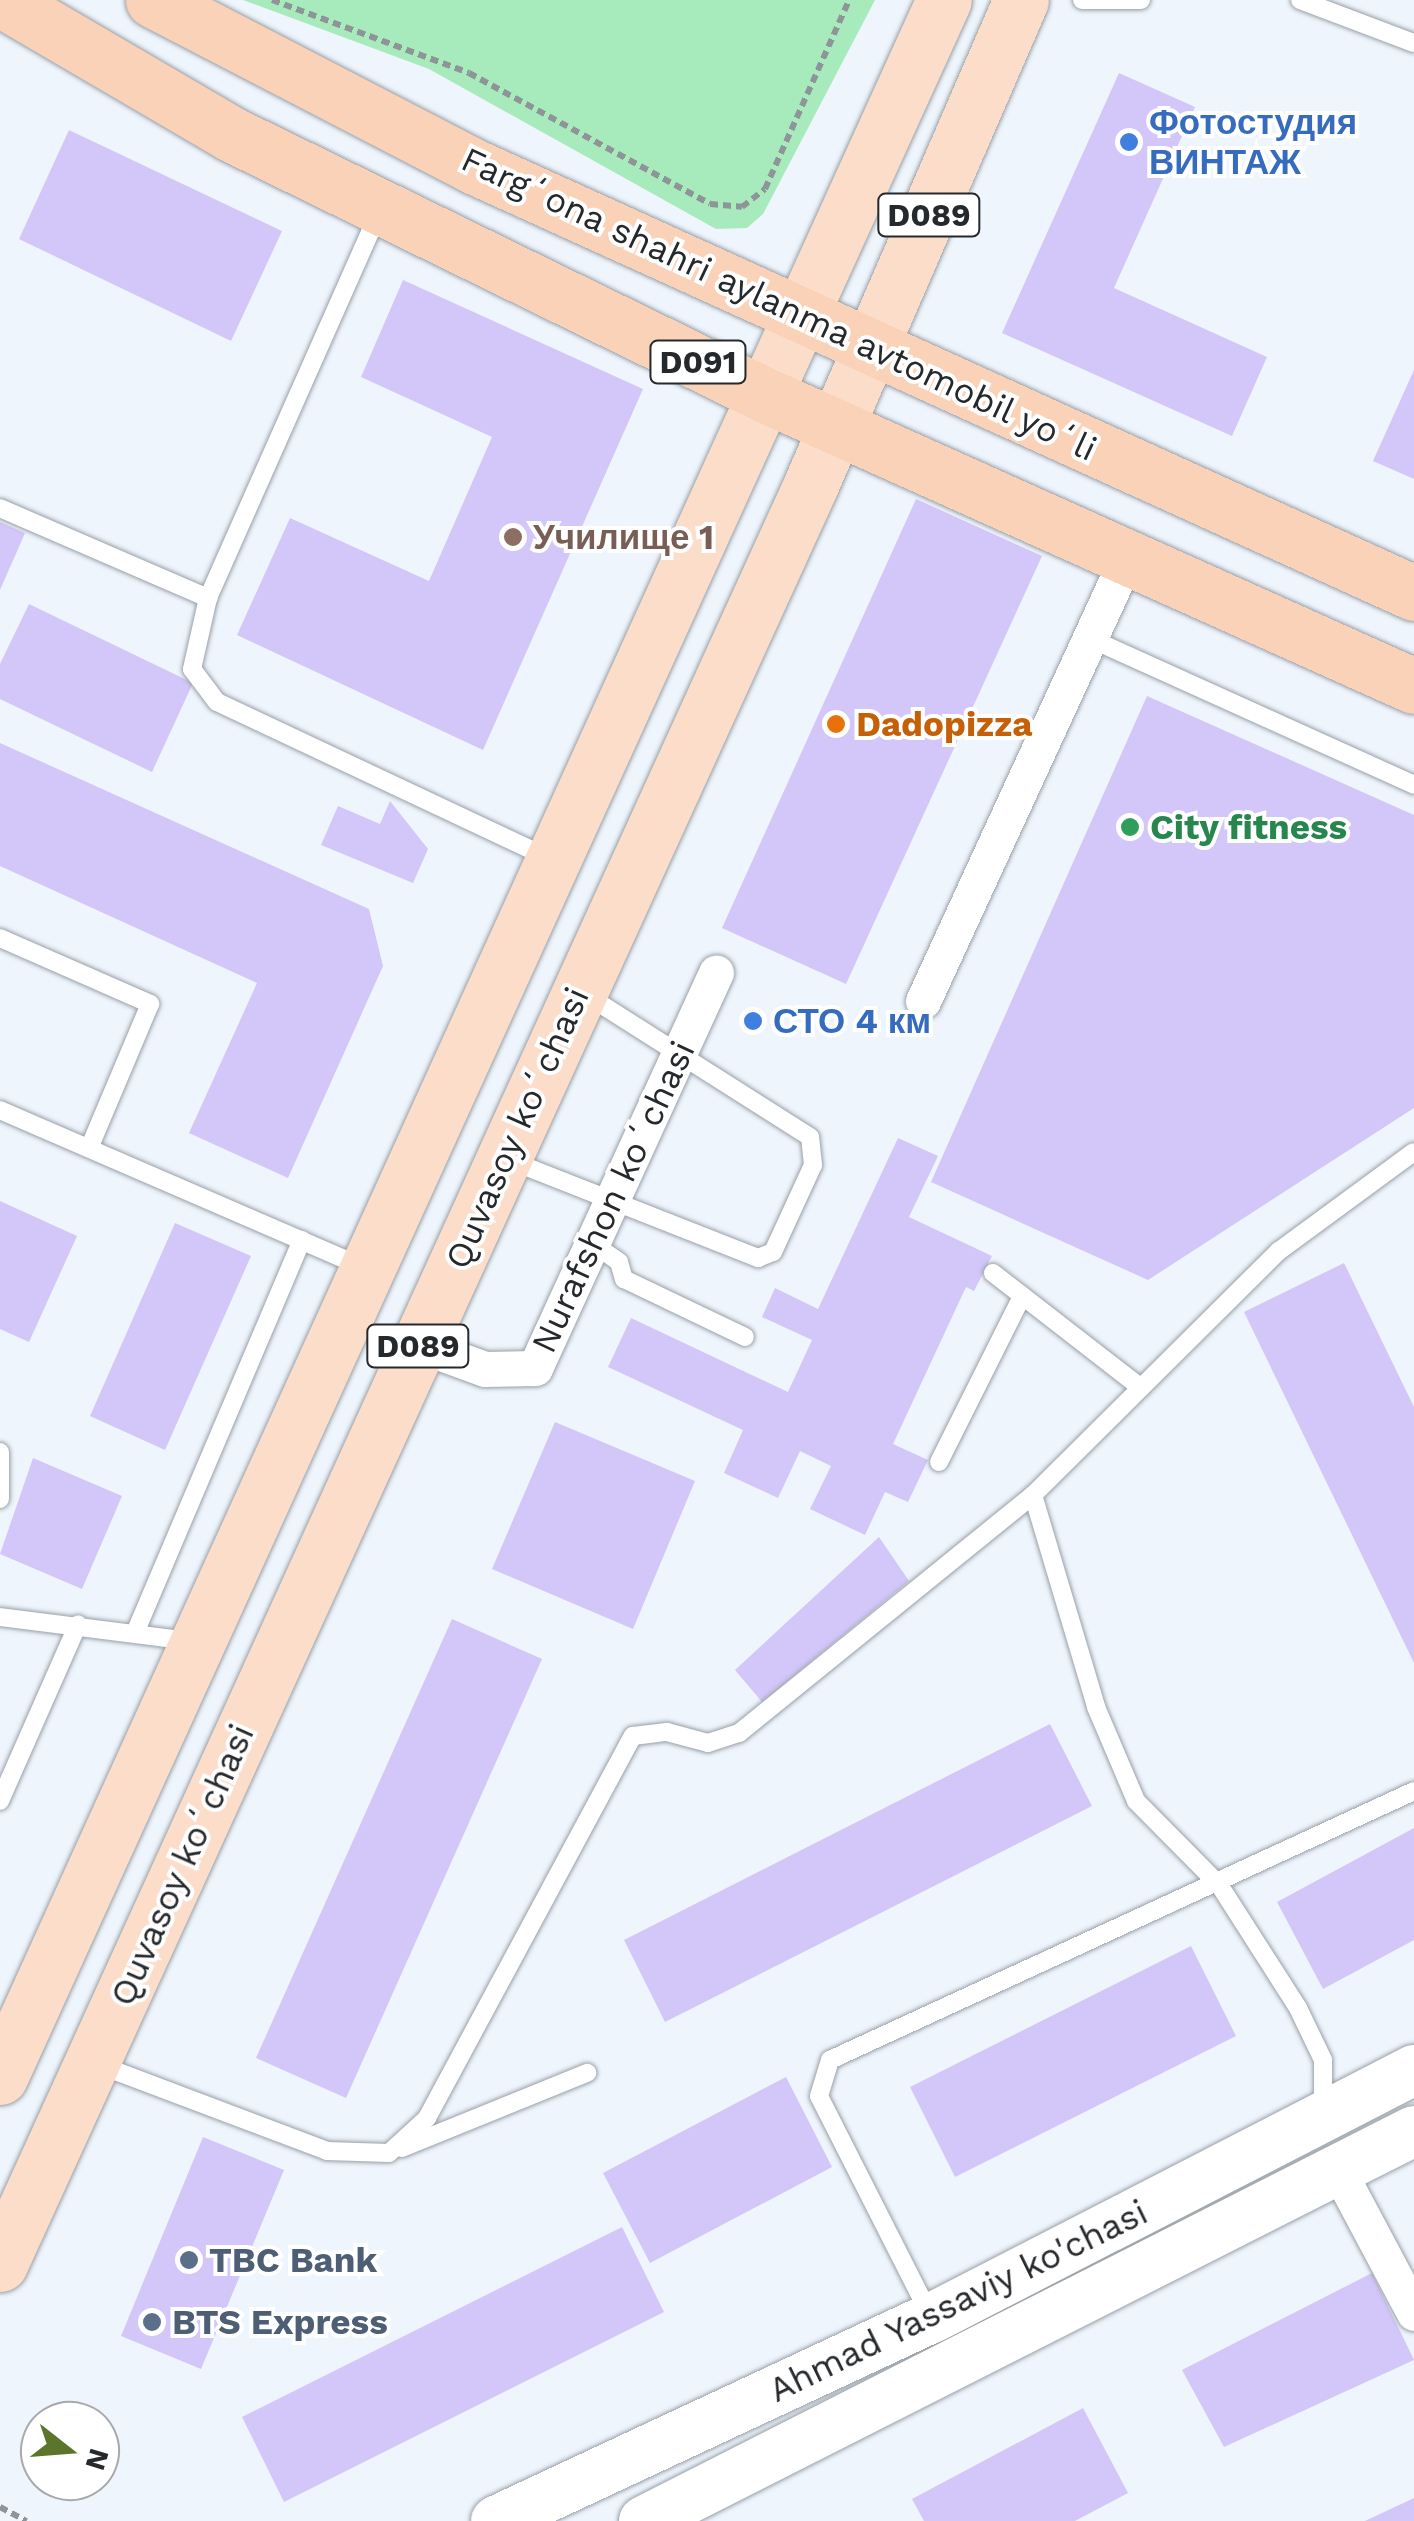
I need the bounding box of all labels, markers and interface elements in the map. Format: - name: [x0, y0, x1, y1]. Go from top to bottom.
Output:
- place label: Фотостудия ВИНТАЖ: [1149, 101, 1357, 183]
- marker: Фотостудия ВИНТАЖ: [1118, 131, 1140, 153]
- street label: Fargʻona shahri aylanma avtomobil yoʻli: [453, 137, 1105, 471]
- road number: D089: [876, 188, 982, 242]
- road number: D091: [648, 335, 748, 389]
- place label: Училище 1: [533, 516, 714, 558]
- marker: Училище 1: [502, 526, 524, 548]
- place label: Dadopizza: [856, 703, 1032, 745]
- marker: Dadopizza: [825, 713, 847, 735]
- place label: City fitness: [1150, 806, 1348, 848]
- marker: City fitness: [1119, 816, 1141, 838]
- street label: Quvasoy koʻchasi: [436, 980, 598, 1276]
- place label: СТО 4 км: [773, 1000, 931, 1042]
- marker: СТО 4 км: [742, 1010, 764, 1032]
- street label: Nurafshon koʻchasi: [522, 1035, 704, 1359]
- road number: D089: [366, 1319, 470, 1373]
- street label: Quvasoy koʻchasi: [101, 1717, 263, 2013]
- street label: Ahmad Yassaviy ko'chasi: [761, 2190, 1155, 2412]
- place label: TBC Bank: [209, 2239, 377, 2281]
- marker: TBC Bank: [178, 2249, 200, 2271]
- place label: BTS Express: [172, 2301, 388, 2343]
- marker: BTS Express: [141, 2311, 163, 2333]
- north arrow: [20, 2401, 120, 2501]
- text: N: [78, 2445, 116, 2474]

